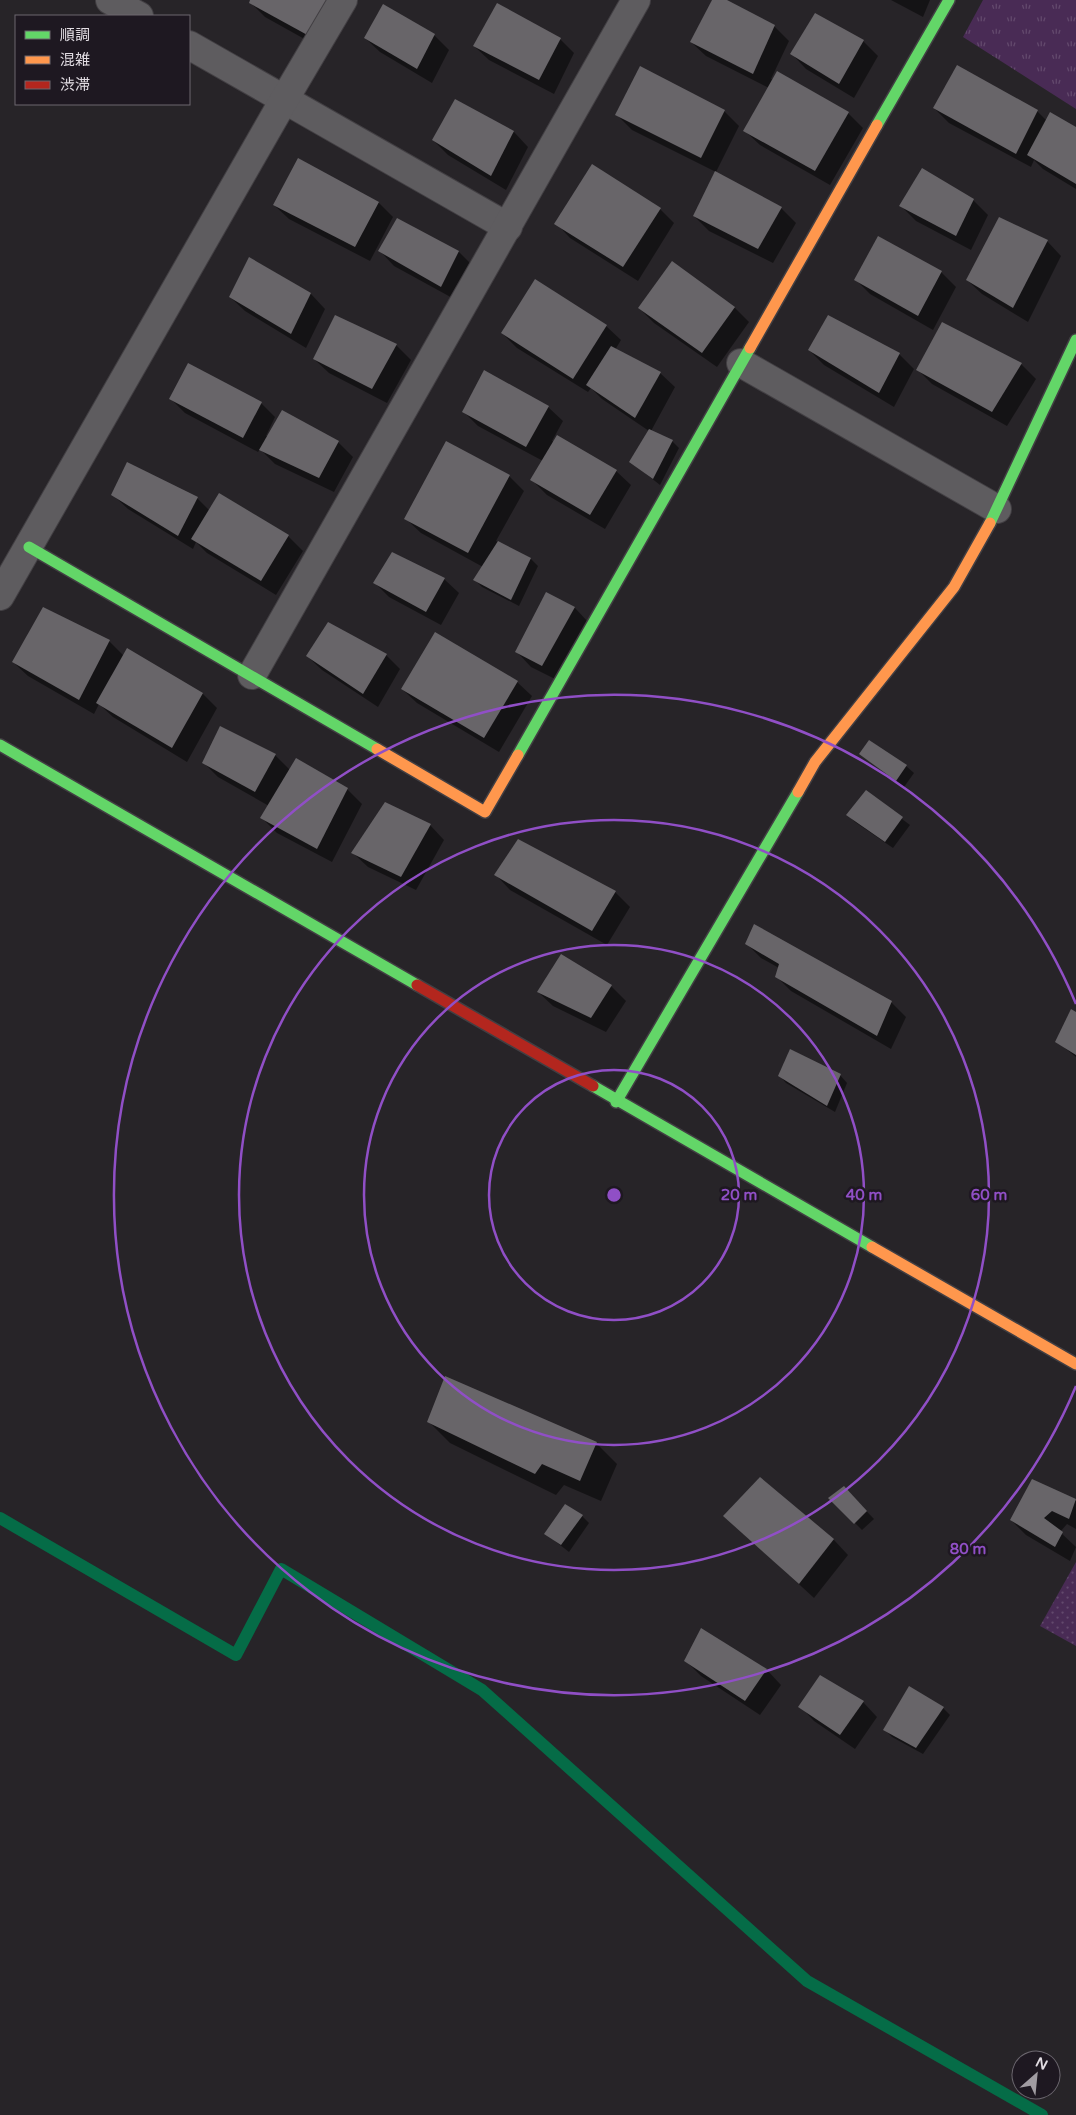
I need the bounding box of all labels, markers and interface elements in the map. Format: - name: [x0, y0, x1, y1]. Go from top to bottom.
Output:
- legend: [15, 15, 190, 105]
- text: 順調: [60, 26, 90, 44]
- text: 混雑: [60, 51, 90, 69]
- text: 渋滞: [60, 76, 90, 94]
- centre of rings: [605, 1186, 623, 1204]
- text: 20 m: [721, 1186, 757, 1204]
- text: 40 m: [846, 1186, 882, 1204]
- text: 60 m: [971, 1186, 1007, 1204]
- text: 80 m: [950, 1540, 986, 1558]
- north arrow: [1011, 2050, 1061, 2100]
- text: N: [1033, 2054, 1051, 2074]

